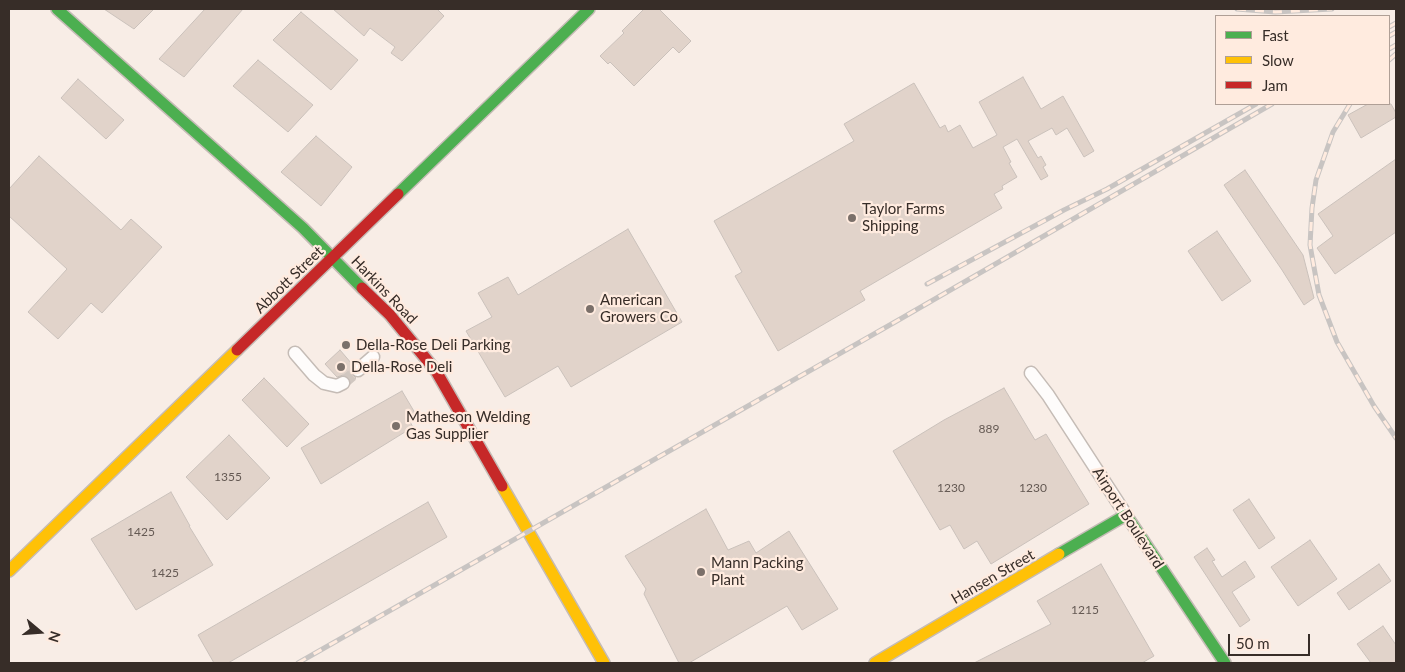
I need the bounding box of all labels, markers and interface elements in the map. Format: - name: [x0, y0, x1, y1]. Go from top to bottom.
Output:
- legend: [1215, 15, 1390, 105]
- text: Fast: [1262, 26, 1289, 44]
- text: Slow: [1262, 51, 1294, 69]
- text: Jam: [1262, 76, 1288, 94]
- place label: Taylor Farms Shipping: [862, 200, 945, 235]
- marker: Taylor Farms Shipping: [846, 212, 858, 224]
- street label: Abbott Street: [251, 243, 327, 317]
- street label: Harkins Road: [347, 252, 421, 328]
- place label: American Growers Co: [600, 291, 678, 326]
- marker: American Growers Co: [584, 303, 596, 315]
- place label: Della-Rose Deli Parking: [356, 336, 510, 354]
- marker: Della-Rose Deli Parking: [340, 339, 352, 351]
- place label: Della-Rose Deli: [351, 358, 452, 376]
- marker: Della-Rose Deli: [335, 361, 347, 373]
- place label: Matheson Welding Gas Supplier: [406, 408, 530, 443]
- marker: Matheson Welding Gas Supplier: [390, 420, 402, 432]
- house number: 889: [979, 422, 999, 436]
- street label: Airport Boulevard: [1089, 464, 1167, 572]
- house number: 1355: [214, 470, 242, 484]
- house number: 1230: [937, 481, 965, 495]
- house number: 1230: [1019, 481, 1047, 495]
- house number: 1425: [127, 525, 155, 539]
- street label: Hansen Street: [948, 546, 1038, 608]
- place label: Mann Packing Plant: [711, 554, 804, 589]
- house number: 1425: [151, 566, 179, 580]
- marker: Mann Packing Plant: [695, 566, 707, 578]
- house number: 1215: [1071, 603, 1099, 617]
- north arrow: [15, 607, 65, 657]
- scale bar: [1230, 624, 1312, 656]
- text: N: [45, 629, 64, 645]
- text: 50 m: [1236, 634, 1270, 652]

